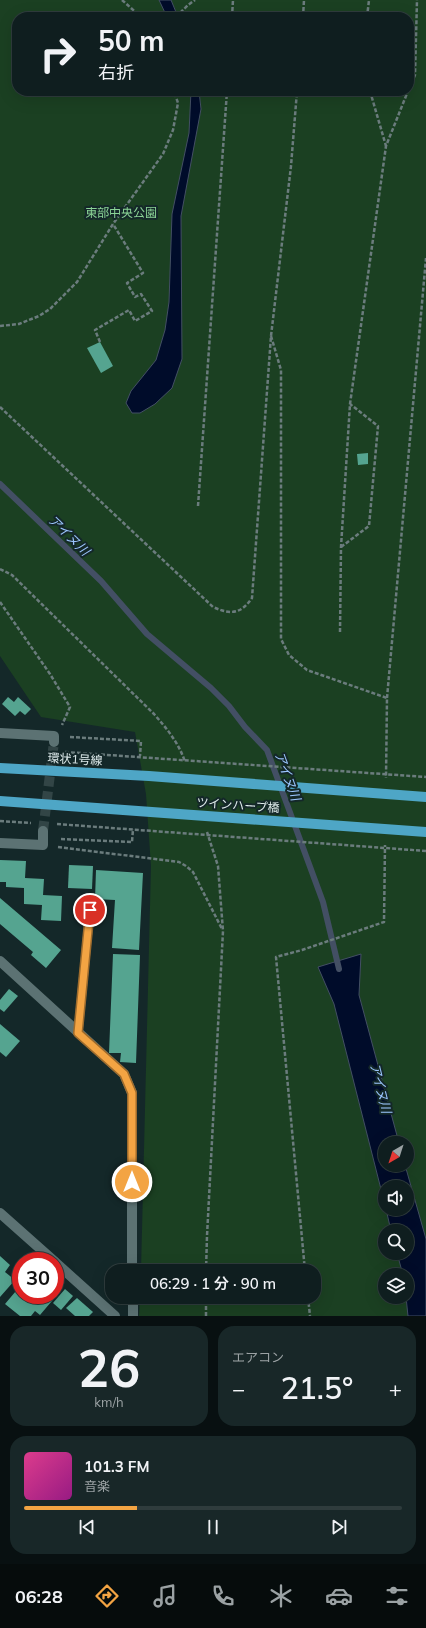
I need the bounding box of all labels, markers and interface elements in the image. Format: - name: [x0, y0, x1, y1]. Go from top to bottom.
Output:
- text: 50 m: [98, 23, 164, 58]
- icon: right: [32, 28, 84, 80]
- text: 右折: [98, 61, 134, 84]
- park label: 東部中央公園: [85, 205, 157, 220]
- water label: アイヌ川: [45, 511, 94, 560]
- water label: アイヌ川: [272, 749, 305, 805]
- street label: 環状1号線: [47, 750, 103, 768]
- street label: ツインハープ橋: [196, 795, 280, 815]
- pin: [73, 893, 107, 927]
- icon: arrive: [79, 899, 101, 921]
- water label: アイヌ川: [367, 1061, 395, 1117]
- north arrow: [378, 1136, 414, 1172]
- map controls: [378, 1136, 414, 1304]
- position arrow: [111, 1161, 153, 1203]
- button: sound: [378, 1180, 414, 1216]
- button: search: [378, 1224, 414, 1260]
- speed limit sign: 30: [12, 1252, 64, 1304]
- button: layers: [378, 1268, 414, 1304]
- text: 06:29 · 1 分 · 90 m: [150, 1274, 276, 1293]
- text: 26: [78, 1335, 140, 1400]
- text: エアコン: [232, 1349, 284, 1365]
- text: 21.5°: [281, 1369, 353, 1407]
- text: −: [232, 1375, 245, 1403]
- text: +: [389, 1375, 402, 1403]
- text: km/h: [94, 1394, 124, 1410]
- text: 101.3 FM: [84, 1457, 149, 1476]
- text: 音楽: [84, 1478, 110, 1494]
- icon: previous: [76, 1516, 98, 1538]
- icon: pause: [202, 1516, 224, 1538]
- icon: next: [328, 1516, 350, 1538]
- icon: directions: [93, 1582, 121, 1610]
- icon: music: [151, 1582, 179, 1610]
- icon: phone: [209, 1582, 237, 1610]
- icon: climate: [267, 1582, 295, 1610]
- icon: car: [325, 1582, 353, 1610]
- icon: filters: [383, 1582, 411, 1610]
- text: 06:28: [15, 1585, 63, 1608]

